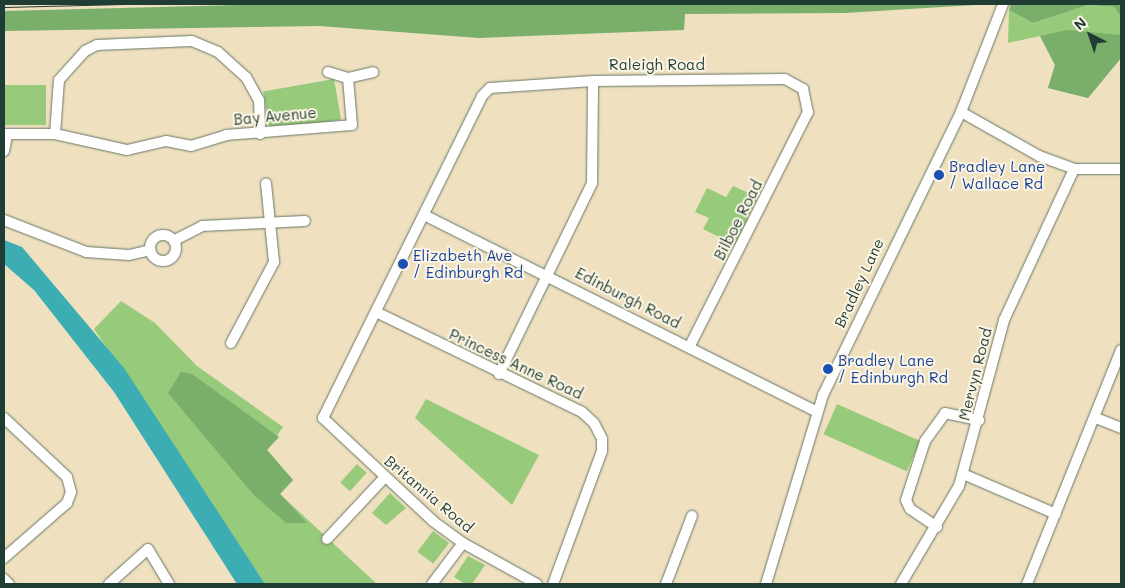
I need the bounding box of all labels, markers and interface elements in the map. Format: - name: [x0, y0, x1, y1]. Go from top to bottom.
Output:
- north arrow: [1065, 10, 1115, 60]
- text: N: [1070, 13, 1090, 34]
- street label: Raleigh Road: [609, 56, 705, 74]
- street label: Bay Avenue: [233, 103, 317, 129]
- place label: Bradley Lane / Wallace Rd: [949, 157, 1045, 192]
- marker: Bradley Lane / Wallace Rd: [933, 169, 945, 181]
- street label: Bilboe Road: [710, 177, 766, 263]
- street label: Bradley Lane: [831, 236, 887, 330]
- place label: Elizabeth Ave / Edinburgh Rd: [413, 246, 523, 281]
- marker: Elizabeth Ave / Edinburgh Rd: [397, 258, 409, 270]
- street label: Edinburgh Road: [572, 264, 684, 332]
- street label: Princess Anne Road: [446, 325, 586, 403]
- street label: Mervyn Road: [955, 326, 995, 422]
- place label: Bradley Lane / Edinburgh Rd: [838, 351, 948, 386]
- marker: Bradley Lane / Edinburgh Rd: [822, 363, 834, 375]
- street label: Britannia Road: [381, 452, 477, 536]

